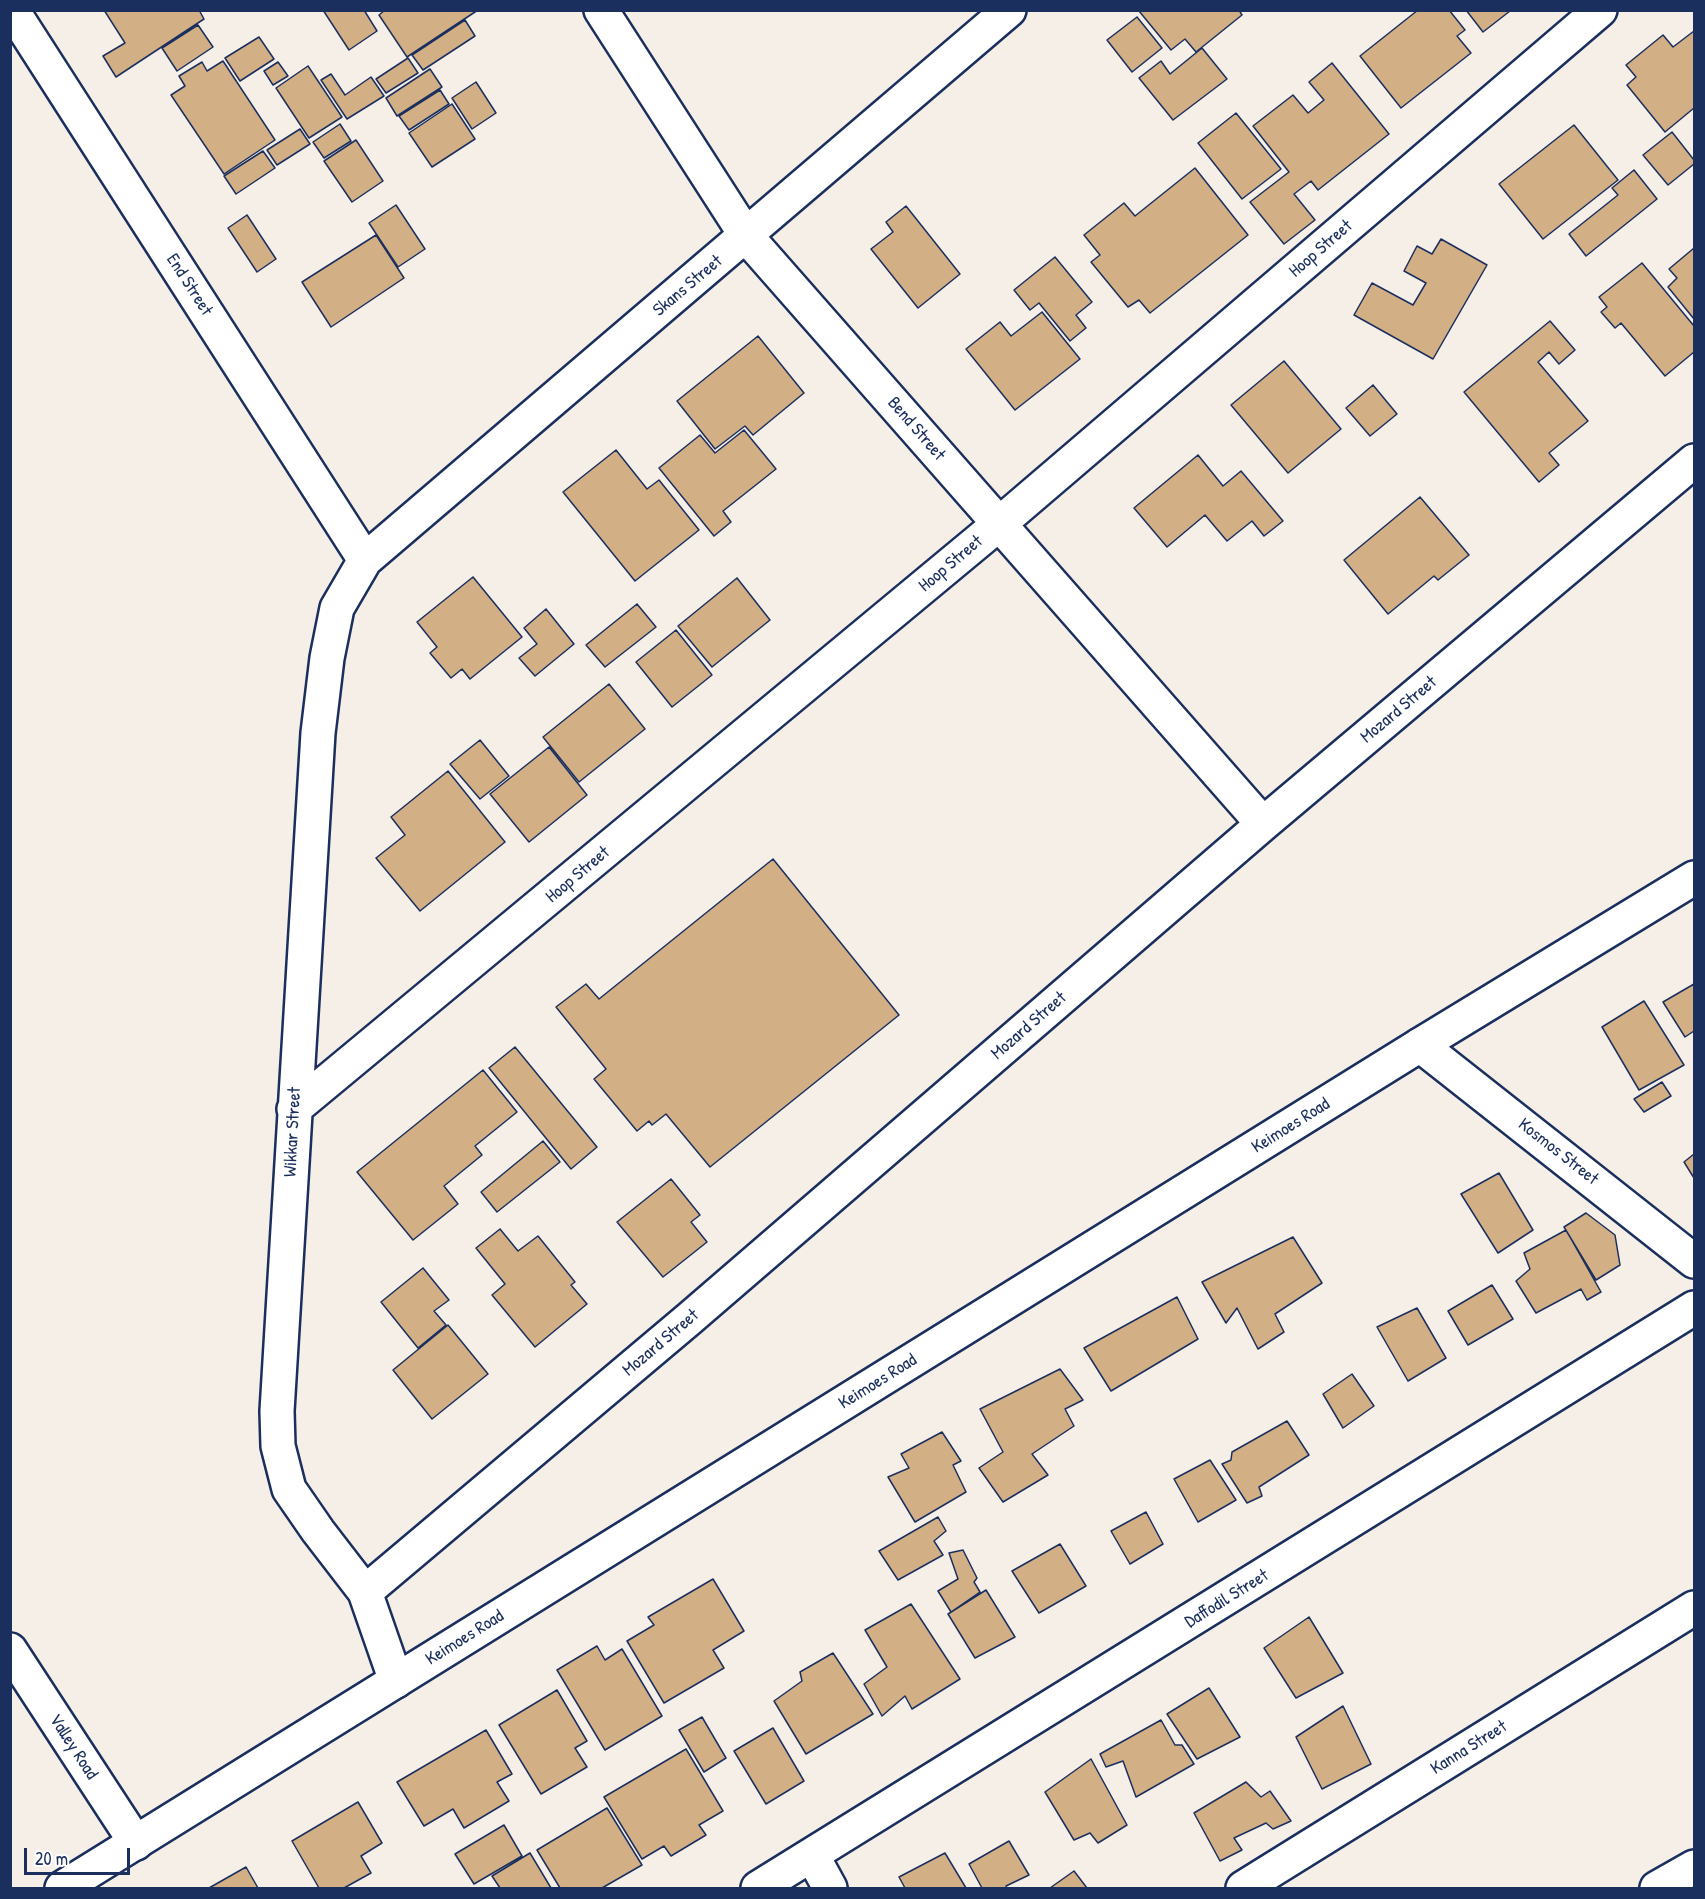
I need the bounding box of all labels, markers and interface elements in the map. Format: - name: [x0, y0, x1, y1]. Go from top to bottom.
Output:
- street label: Hoop Street: [1285, 216, 1357, 282]
- street label: End Street: [161, 250, 217, 320]
- street label: Skans Street: [649, 251, 727, 321]
- street label: Bend Street: [882, 393, 950, 465]
- street label: Hoop Street: [915, 531, 987, 597]
- street label: Mozard Street: [1357, 672, 1441, 748]
- street label: Hoop Street: [542, 842, 614, 908]
- street label: Mozard Street: [987, 987, 1071, 1065]
- street label: Wikkar Street: [280, 1086, 306, 1178]
- street label: Keimoes Road: [1248, 1094, 1334, 1158]
- street label: Kosmos Street: [1514, 1114, 1602, 1190]
- street label: Mozard Street: [619, 1305, 703, 1381]
- street label: Keimoes Road: [835, 1350, 921, 1414]
- street label: Daffodil Street: [1181, 1565, 1273, 1633]
- street label: Keimoes Road: [422, 1606, 508, 1670]
- street label: Valley Road: [44, 1710, 102, 1784]
- street label: Kanna Street: [1427, 1716, 1511, 1780]
- scale bar: [27, 1836, 134, 1874]
- text: 20 m: [35, 1846, 68, 1871]

